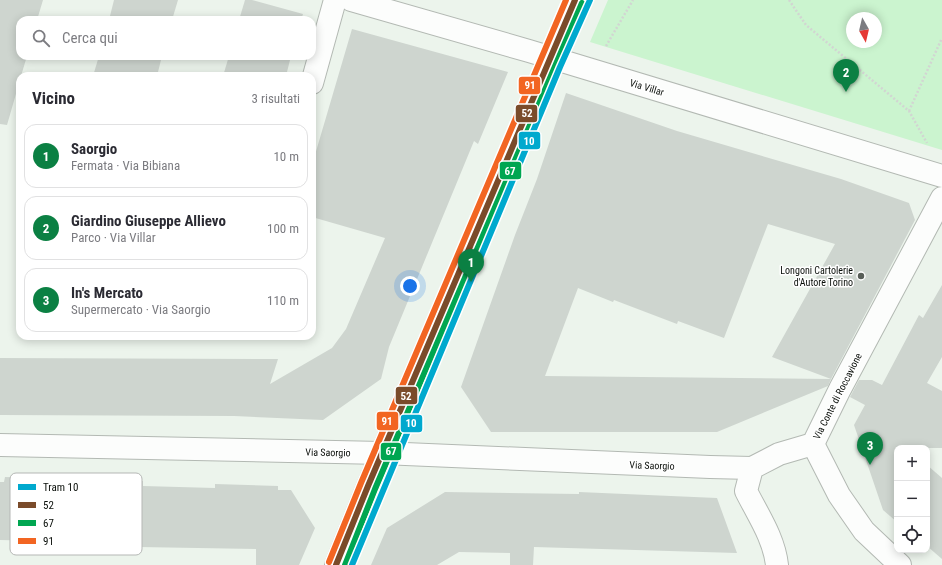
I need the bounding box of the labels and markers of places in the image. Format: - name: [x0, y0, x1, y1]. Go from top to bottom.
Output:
- pin: 2: [833, 59, 859, 92]
- pin: 1: [458, 249, 484, 282]
- place label: Longoni Cartolerie d'Autore Torino: [780, 265, 853, 288]
- marker: Longoni Cartolerie d'Autore Torino: [856, 271, 866, 281]
- pin: 3: [857, 432, 883, 465]

